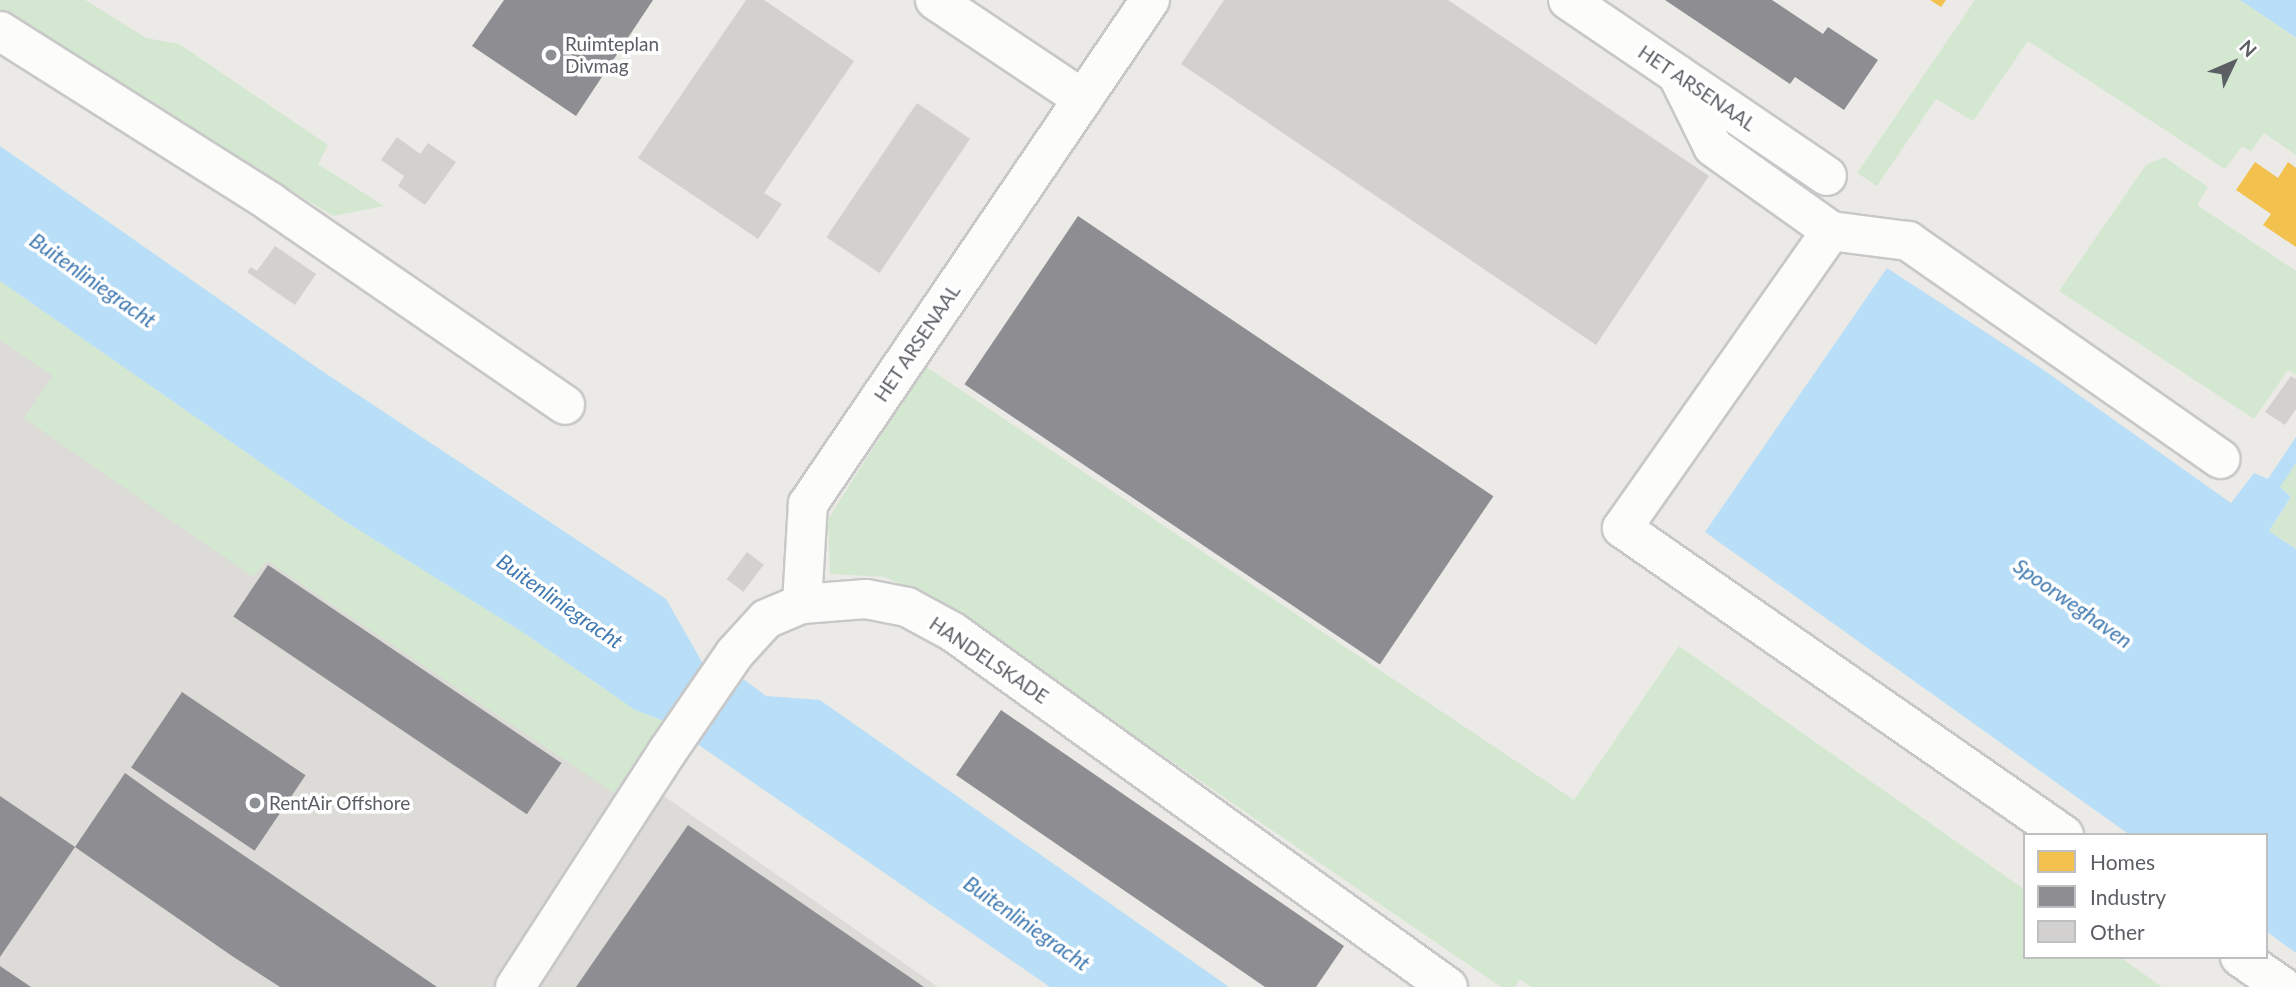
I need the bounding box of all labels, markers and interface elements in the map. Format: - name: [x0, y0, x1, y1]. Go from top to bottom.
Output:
- north arrow: [2198, 28, 2268, 98]
- place label: Ruimteplan Divmag: [565, 33, 659, 77]
- text: N: [2235, 35, 2262, 61]
- street label: HET ARSENAAL: [1634, 40, 1760, 136]
- marker: Ruimteplan Divmag: [543, 47, 559, 63]
- water label: Buitenliniegracht: [25, 227, 161, 333]
- street label: HET ARSENAAL: [869, 280, 965, 406]
- water label: Buitenliniegracht: [492, 548, 628, 654]
- water label: Spoorweghaven: [2009, 553, 2137, 653]
- street label: HANDELSKADE: [925, 612, 1053, 708]
- place label: RentAir Offshore: [269, 792, 411, 814]
- marker: RentAir Offshore: [247, 795, 263, 811]
- legend: [2023, 833, 2268, 959]
- text: Homes: [2090, 849, 2155, 874]
- water label: Buitenliniegracht: [959, 870, 1095, 976]
- text: Industry: [2090, 884, 2166, 909]
- text: Other: [2090, 919, 2145, 944]

